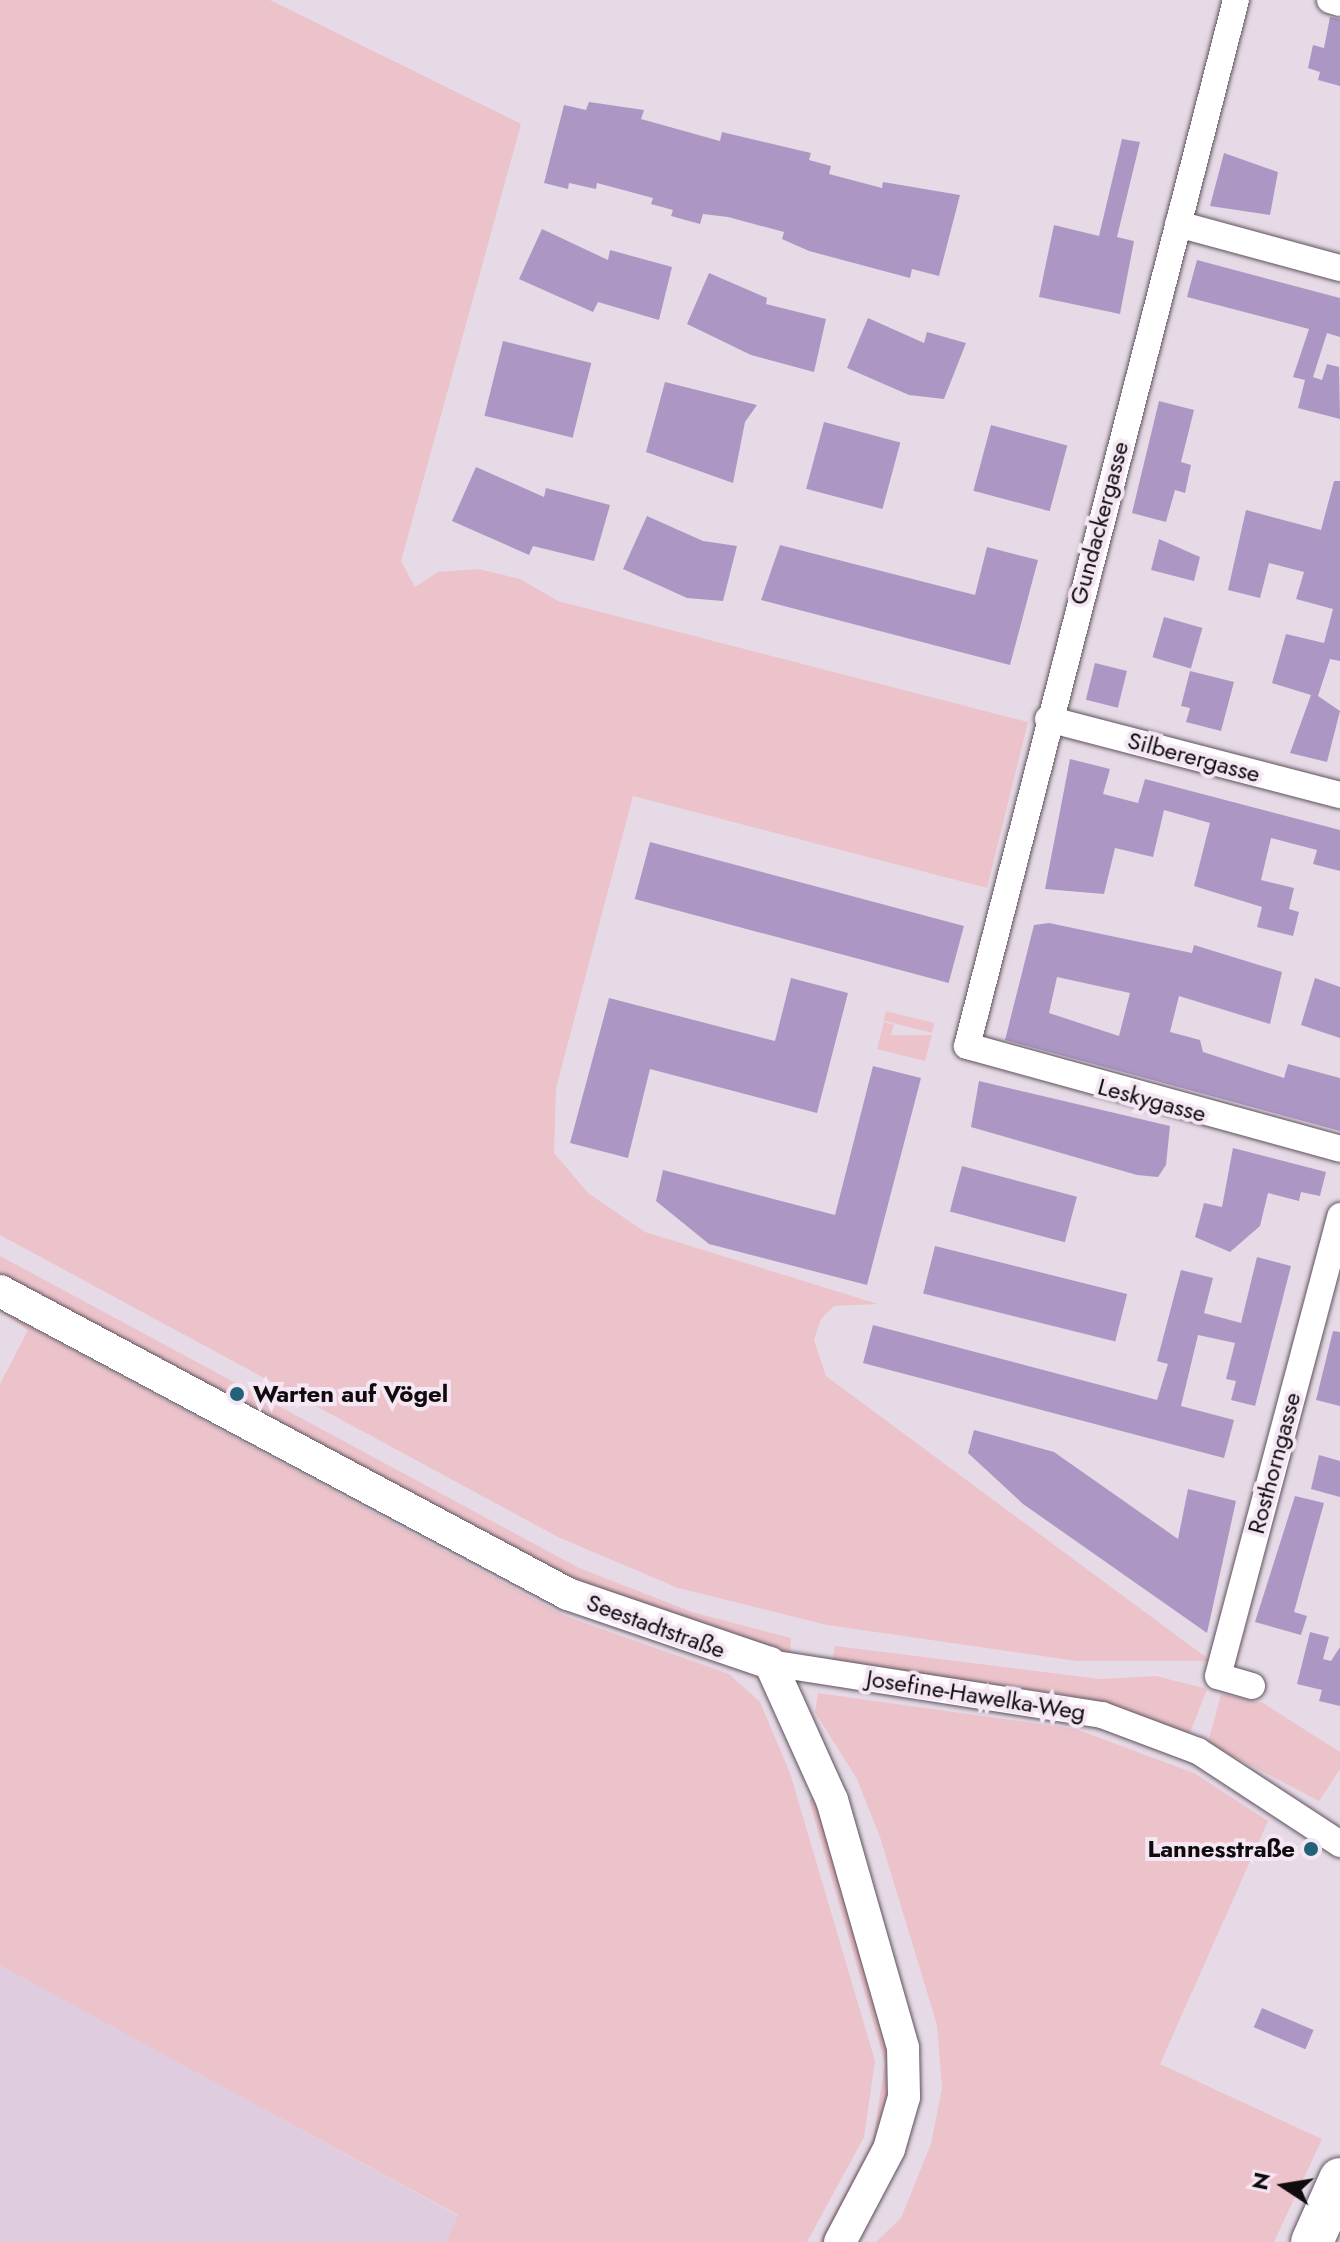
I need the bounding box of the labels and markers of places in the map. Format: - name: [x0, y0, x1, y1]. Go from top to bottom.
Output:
- place label: Warten auf Vögel: [253, 1380, 448, 1408]
- marker: Warten auf Vögel: [228, 1385, 246, 1403]
- place label: Lannesstraße: [1147, 1835, 1295, 1863]
- marker: Lannesstraße: [1302, 1840, 1320, 1858]

